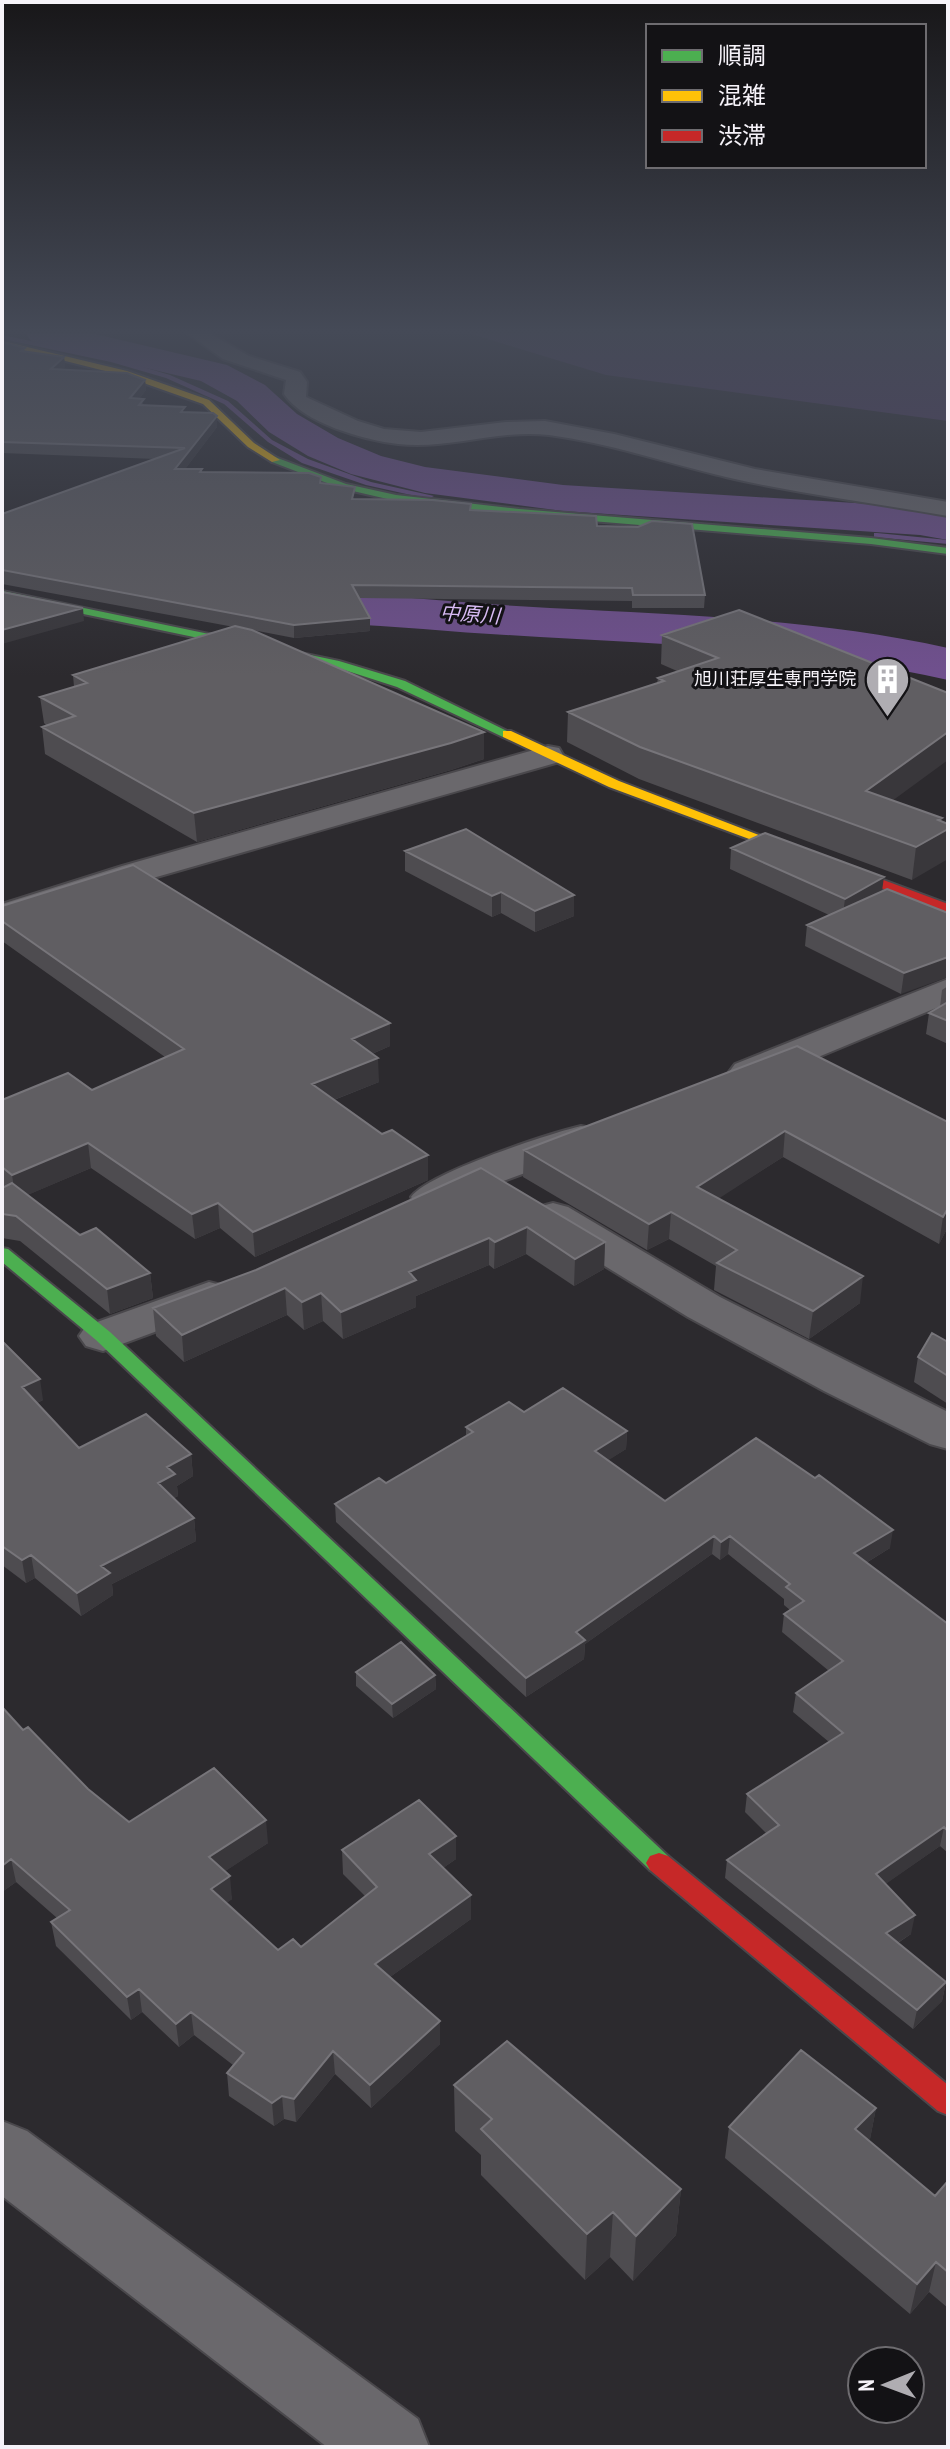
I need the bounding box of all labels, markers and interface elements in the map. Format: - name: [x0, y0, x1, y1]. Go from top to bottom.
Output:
- legend: [646, 24, 926, 168]
- text: 順調: [718, 40, 766, 71]
- text: 混雑: [718, 80, 766, 111]
- text: 渋滞: [718, 120, 766, 151]
- water label: 中原川: [439, 599, 503, 629]
- building icon: 旭川荘厚生専門学院: [863, 655, 911, 718]
- place label: 旭川荘厚生専門学院: [694, 667, 856, 690]
- north arrow: [846, 2345, 926, 2425]
- text: N: [852, 2379, 880, 2392]

